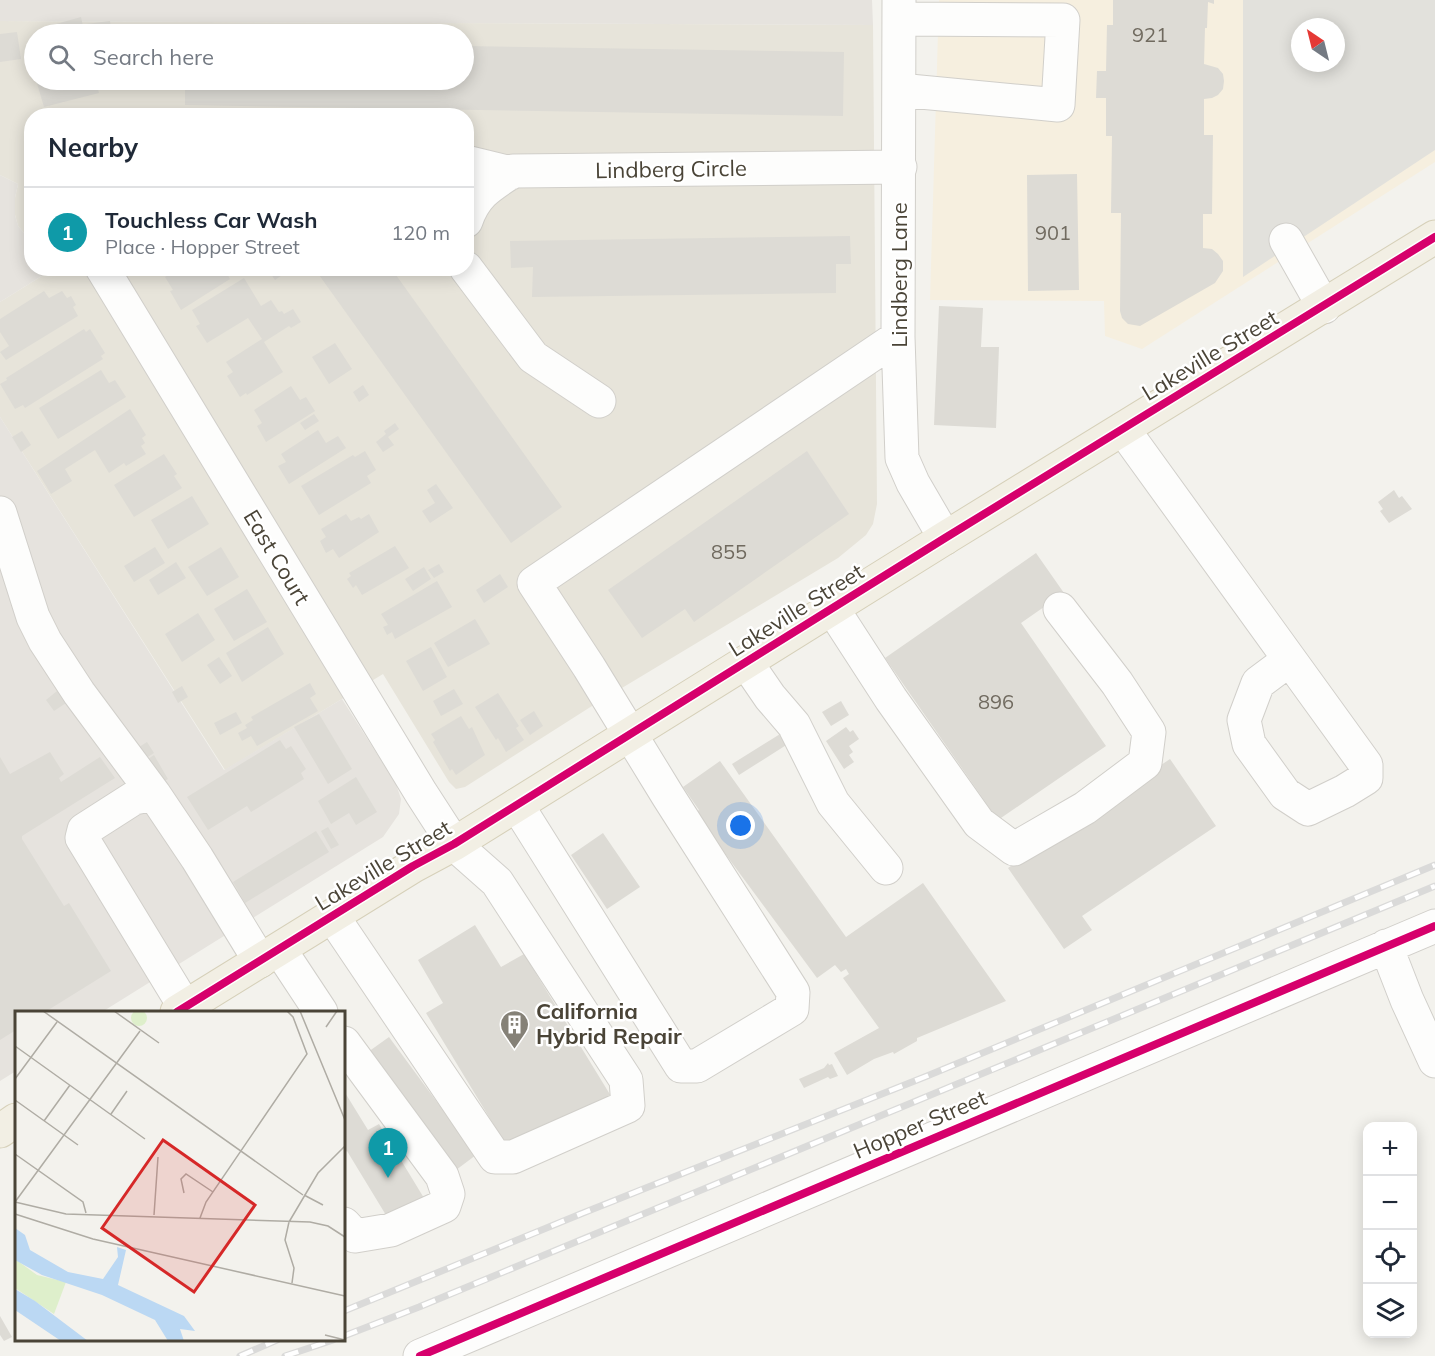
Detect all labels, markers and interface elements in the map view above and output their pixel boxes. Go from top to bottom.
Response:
north arrow [1291,18,1345,72]
house number: 921 [1132,22,1168,47]
search box [24,24,474,90]
icon: search [45,41,78,74]
text: Search here [93,43,214,71]
text: Nearby [48,131,138,164]
street label: Lindberg Circle [595,154,747,184]
street label: Lindberg Lane [885,202,913,348]
text: Touchless Car Wash [105,206,318,234]
text: 1 [62,220,74,245]
text: 120 m [391,220,450,245]
house number: 901 [1035,220,1071,245]
text: Place · Hopper Street [105,234,300,259]
street label: Lakeville Street [1137,303,1283,407]
street label: East Court [238,504,316,610]
house number: 855 [711,539,747,564]
street label: Lakeville Street [723,557,869,663]
house number: 896 [978,689,1014,714]
your location [726,811,755,840]
street label: Lakeville Street [310,813,456,917]
place label: California Hybrid Repair [536,997,682,1050]
building icon: California Hybrid Repair [499,1008,531,1050]
inset map [15,1011,345,1341]
street label: Hopper Street [849,1083,991,1165]
map controls [1363,1122,1417,1338]
button: + [1363,1122,1417,1176]
pin: 1 [368,1128,408,1178]
button: − [1363,1176,1417,1230]
button: locate [1363,1230,1417,1284]
button: layers [1363,1284,1417,1338]

